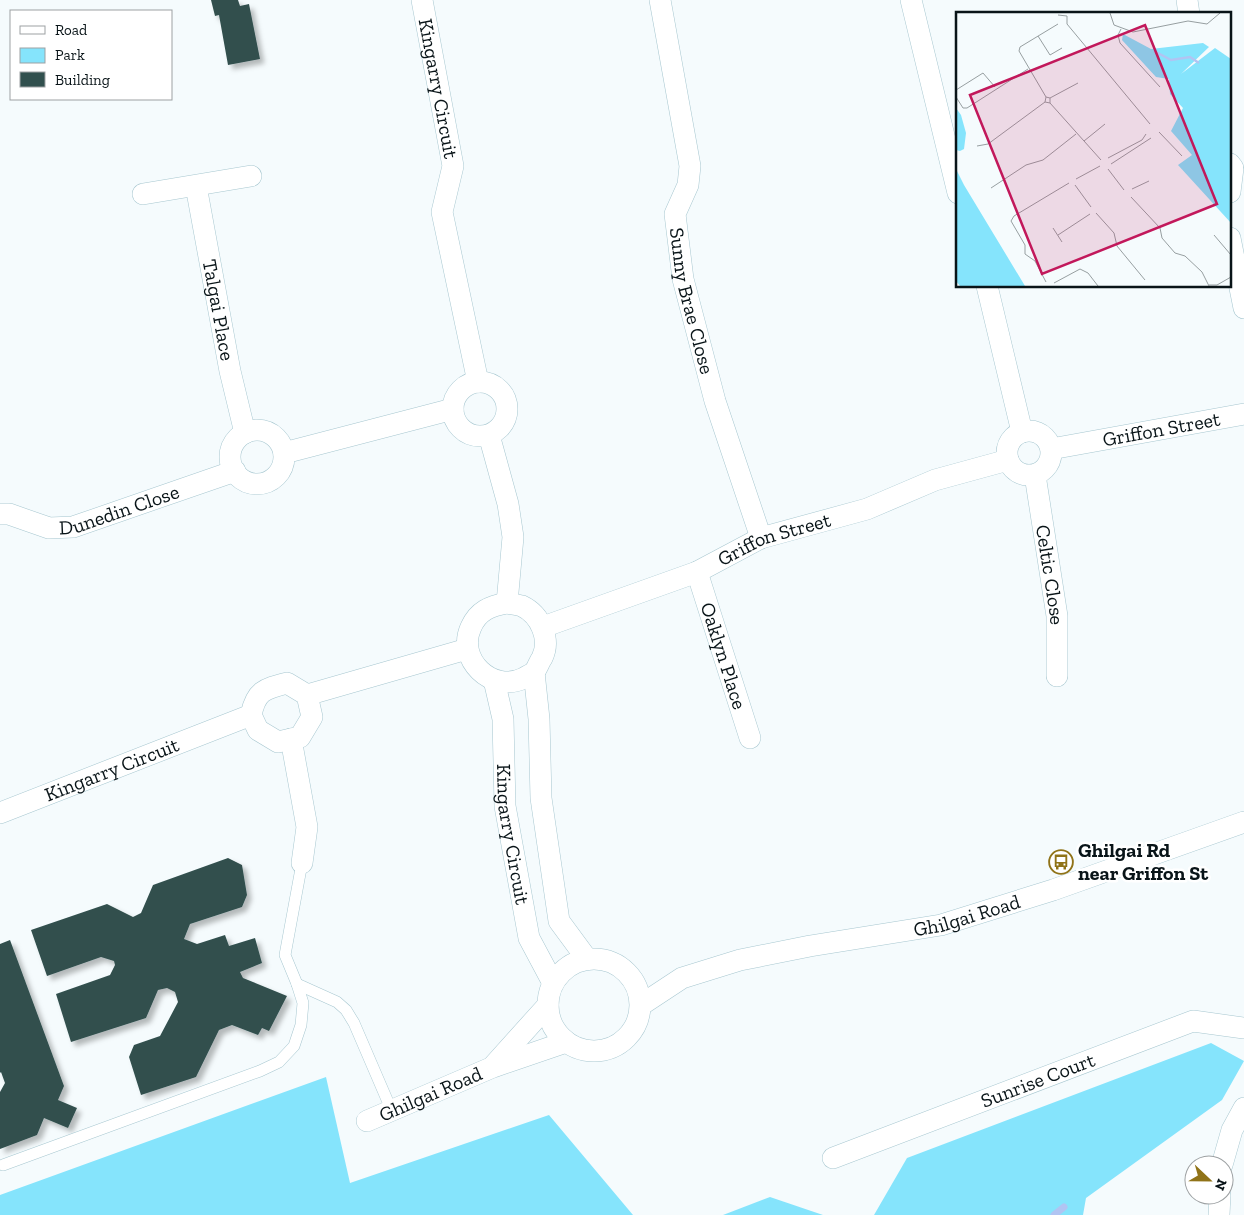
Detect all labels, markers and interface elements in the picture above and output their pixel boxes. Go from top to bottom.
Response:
legend [10,10,172,100]
inset map [956,12,1232,288]
street label: Kingarry Circuit [414,16,463,161]
text: Road [55,21,88,39]
text: Park [55,46,85,64]
text: Building [55,71,110,89]
street label: Sunny Brae Close [665,226,719,377]
street label: Talgai Place [198,257,240,363]
street label: Griffon Street [1101,406,1222,451]
street label: Dunedin Close [58,479,182,540]
street label: Griffon Street [713,507,834,571]
street label: Celtic Close [1031,523,1069,625]
street label: Oaklyn Place [695,599,752,712]
street label: Kingarry Circuit [41,732,183,806]
street label: Kingarry Circuit [492,764,535,907]
place label: Ghilgai Rd near Griffon St [1078,838,1209,885]
bus stop icon: Ghilgai Rd near Griffon St [1048,849,1074,875]
street label: Ghilgai Road [912,889,1023,941]
street label: Sunrise Court [977,1047,1099,1113]
street label: Ghilgai Road [375,1061,486,1126]
north arrow [1184,1155,1234,1205]
text: N [1211,1177,1230,1193]

